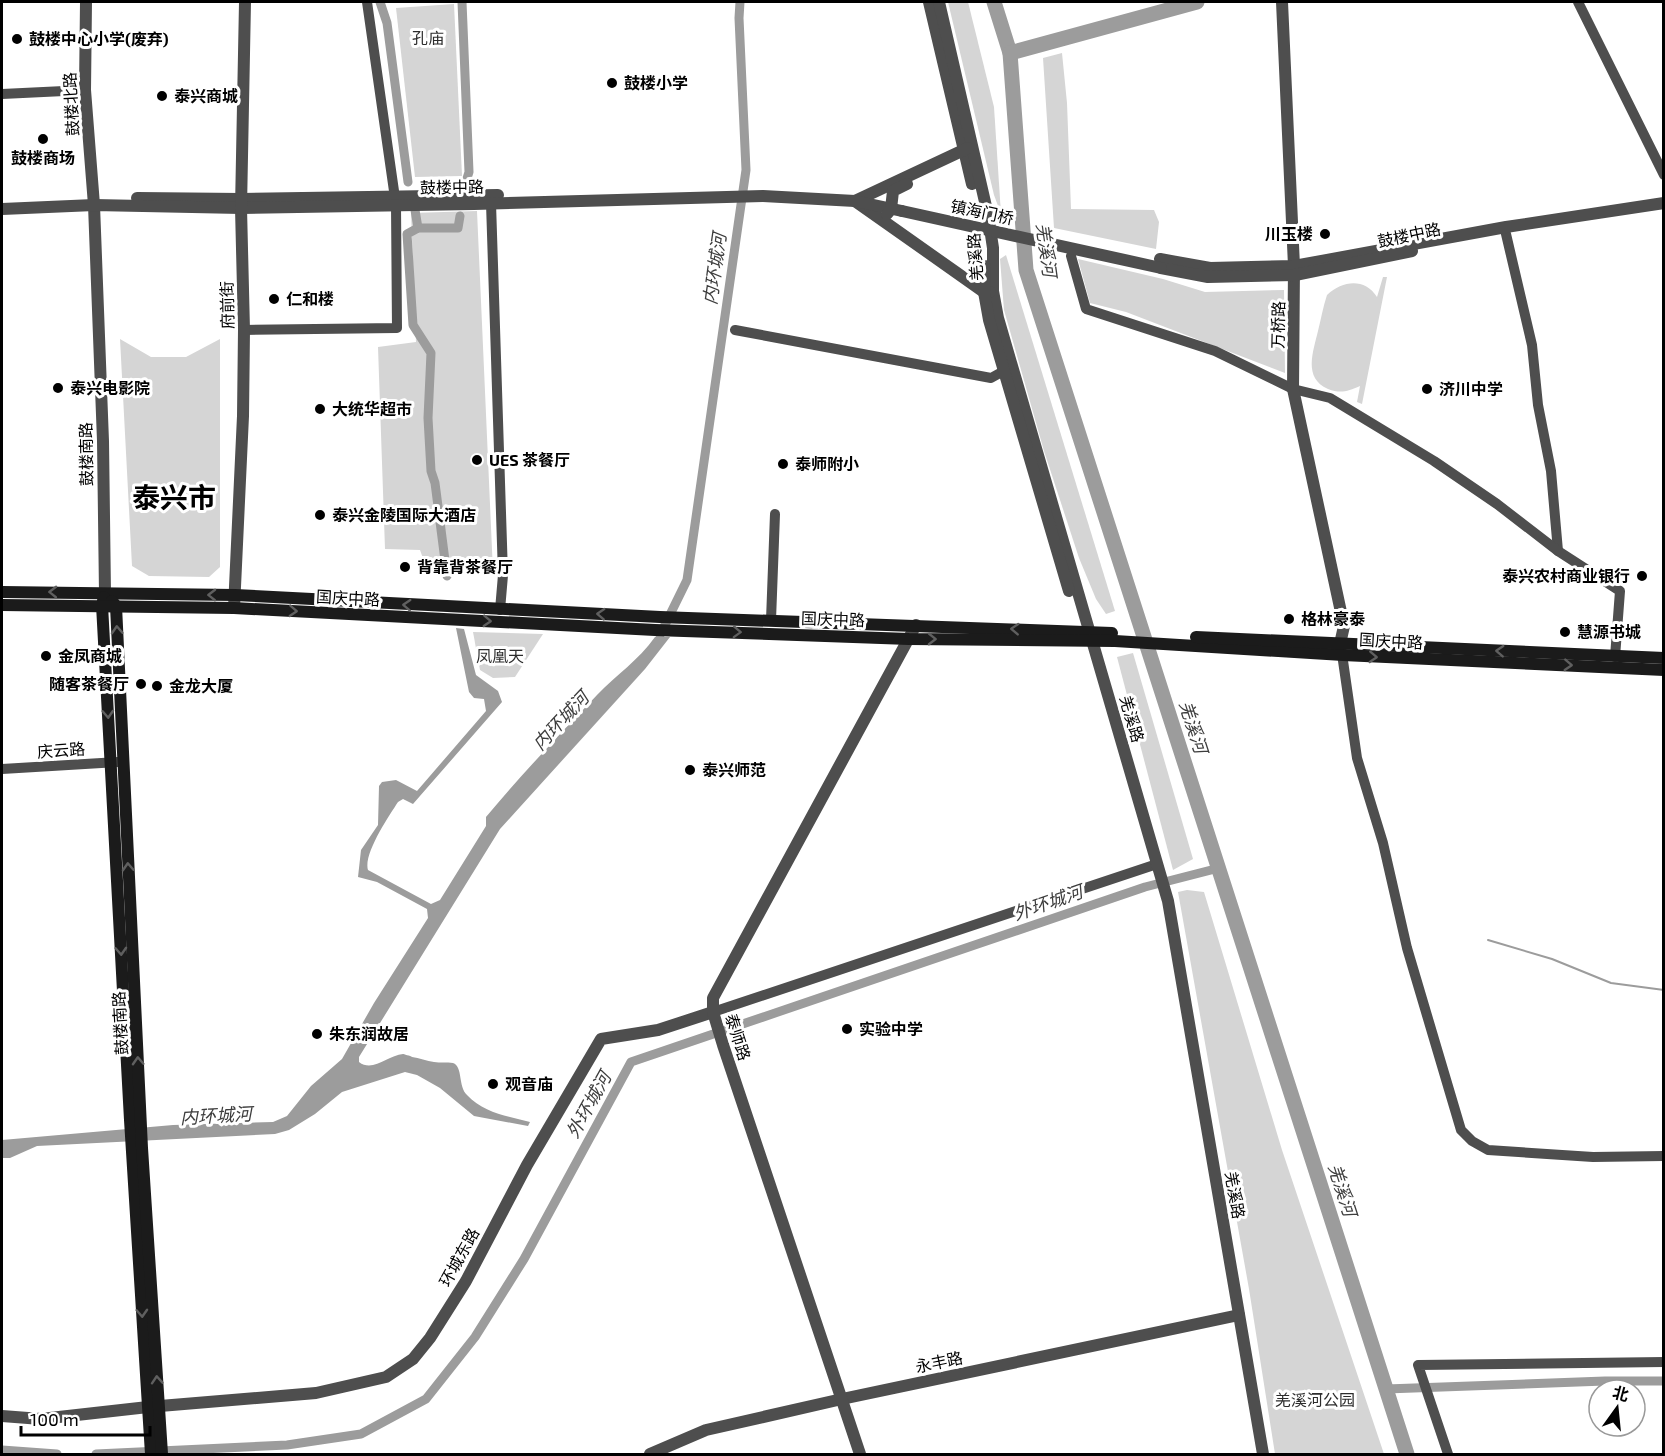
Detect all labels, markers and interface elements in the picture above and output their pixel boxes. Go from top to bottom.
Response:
park label: 孔庙 [412,28,444,47]
place label: 鼓楼中心小学(废弃) [29,29,169,48]
marker: 鼓楼中心小学(废弃) [10,32,24,46]
street label: 鼓楼北路 [59,72,82,136]
place label: 鼓楼小学 [624,73,688,92]
marker: 鼓楼小学 [605,76,619,90]
place label: 泰兴商城 [174,86,238,105]
marker: 泰兴商城 [155,89,169,103]
marker: 鼓楼商场 [36,132,50,146]
place label: 鼓楼商场 [11,148,75,167]
street label: 鼓楼中路 [420,176,484,197]
street label: 镇海门桥 [949,196,1015,227]
street label: 鼓楼中路 [1376,219,1442,250]
water label: 羌溪河 [1032,222,1062,281]
place label: 川玉楼 [1265,224,1313,243]
marker: 川玉楼 [1318,227,1332,241]
water label: 内环城河 [698,229,730,306]
street label: 羌溪路 [963,232,986,282]
street label: 府前街 [217,281,236,329]
place label: 仁和楼 [286,289,334,308]
marker: 仁和楼 [267,292,281,306]
street label: 万桥路 [1268,301,1287,349]
place label: 泰兴电影院 [70,378,150,397]
place label: 济川中学 [1439,379,1503,398]
marker: 泰兴电影院 [51,381,65,395]
marker: 济川中学 [1420,382,1434,396]
place label: 大统华超市 [332,399,412,418]
marker: 大统华超市 [313,402,327,416]
street label: 鼓楼南路 [75,422,96,486]
place label: UES 茶餐厅 [489,450,570,469]
marker: UES 茶餐厅 [470,453,484,467]
place label: 泰师附小 [795,454,859,473]
marker: 泰师附小 [776,457,790,471]
district label: 泰兴市 [132,480,216,514]
place label: 泰兴金陵国际大酒店 [332,505,476,524]
marker: 泰兴金陵国际大酒店 [313,508,327,522]
place label: 背靠背茶餐厅 [417,557,513,576]
marker: 背靠背茶餐厅 [398,560,412,574]
place label: 泰兴农村商业银行 [1502,566,1630,585]
marker: 泰兴农村商业银行 [1635,569,1649,583]
one-way arrow [49,586,58,599]
street label: 国庆中路 [316,586,380,609]
one-way arrow [207,589,216,601]
one-way arrow [402,598,411,611]
one-way arrow [288,605,297,618]
one-way arrow [597,608,606,621]
street label: 国庆中路 [801,608,865,629]
place label: 格林豪泰 [1301,609,1365,628]
marker: 格林豪泰 [1282,612,1296,626]
one-way arrow [483,615,492,628]
one-way arrow [1010,622,1019,635]
place label: 慧源书城 [1577,622,1641,641]
one-way arrow [111,625,124,634]
marker: 慧源书城 [1558,625,1572,639]
one-way arrow [732,626,741,639]
street label: 国庆中路 [1359,629,1423,652]
one-way arrow [927,633,936,645]
one-way arrow [1496,645,1505,658]
place label: 金凤商城 [58,646,122,665]
park label: 凤凰天 [476,646,524,665]
marker: 金凤商城 [39,649,53,663]
one-way arrow [1368,650,1377,663]
one-way arrow [1563,659,1572,672]
place label: 随客茶餐厅 [49,674,129,693]
place label: 金龙大厦 [169,676,233,695]
marker: 随客茶餐厅 [134,677,148,691]
marker: 金龙大厦 [150,679,164,693]
water label: 内环城河 [528,684,595,754]
street label: 羌溪路 [1117,693,1148,745]
water label: 羌溪河 [1175,698,1214,759]
one-way arrow [101,710,114,719]
street label: 庆云路 [36,738,86,761]
place label: 泰兴师范 [702,760,766,779]
marker: 泰兴师范 [683,763,697,777]
one-way arrow [122,862,135,871]
water label: 外环城河 [1010,879,1088,924]
one-way arrow [114,947,127,956]
street label: 鼓楼南路 [108,991,131,1055]
street label: 泰师路 [722,1011,755,1063]
place label: 实验中学 [859,1019,923,1038]
marker: 实验中学 [840,1022,854,1036]
place label: 朱东润故居 [329,1024,409,1043]
marker: 朱东润故居 [310,1027,324,1041]
one-way arrow [131,1057,144,1066]
water label: 外环城河 [561,1065,617,1141]
place label: 观音庙 [505,1074,553,1093]
marker: 观音庙 [486,1077,500,1091]
water label: 内环城河 [179,1102,255,1128]
water label: 羌溪河 [1324,1161,1363,1222]
street label: 羌溪路 [1222,1170,1249,1220]
street label: 环城东路 [435,1224,482,1289]
one-way arrow [135,1308,148,1317]
street label: 永丰路 [913,1347,964,1376]
one-way arrow [151,1376,164,1385]
north arrow [1587,1378,1647,1438]
text: 北 [1611,1382,1631,1404]
park label: 羌溪河公园 [1275,1390,1355,1409]
scale bar [21,1399,150,1437]
text: 100 m [30,1408,79,1430]

